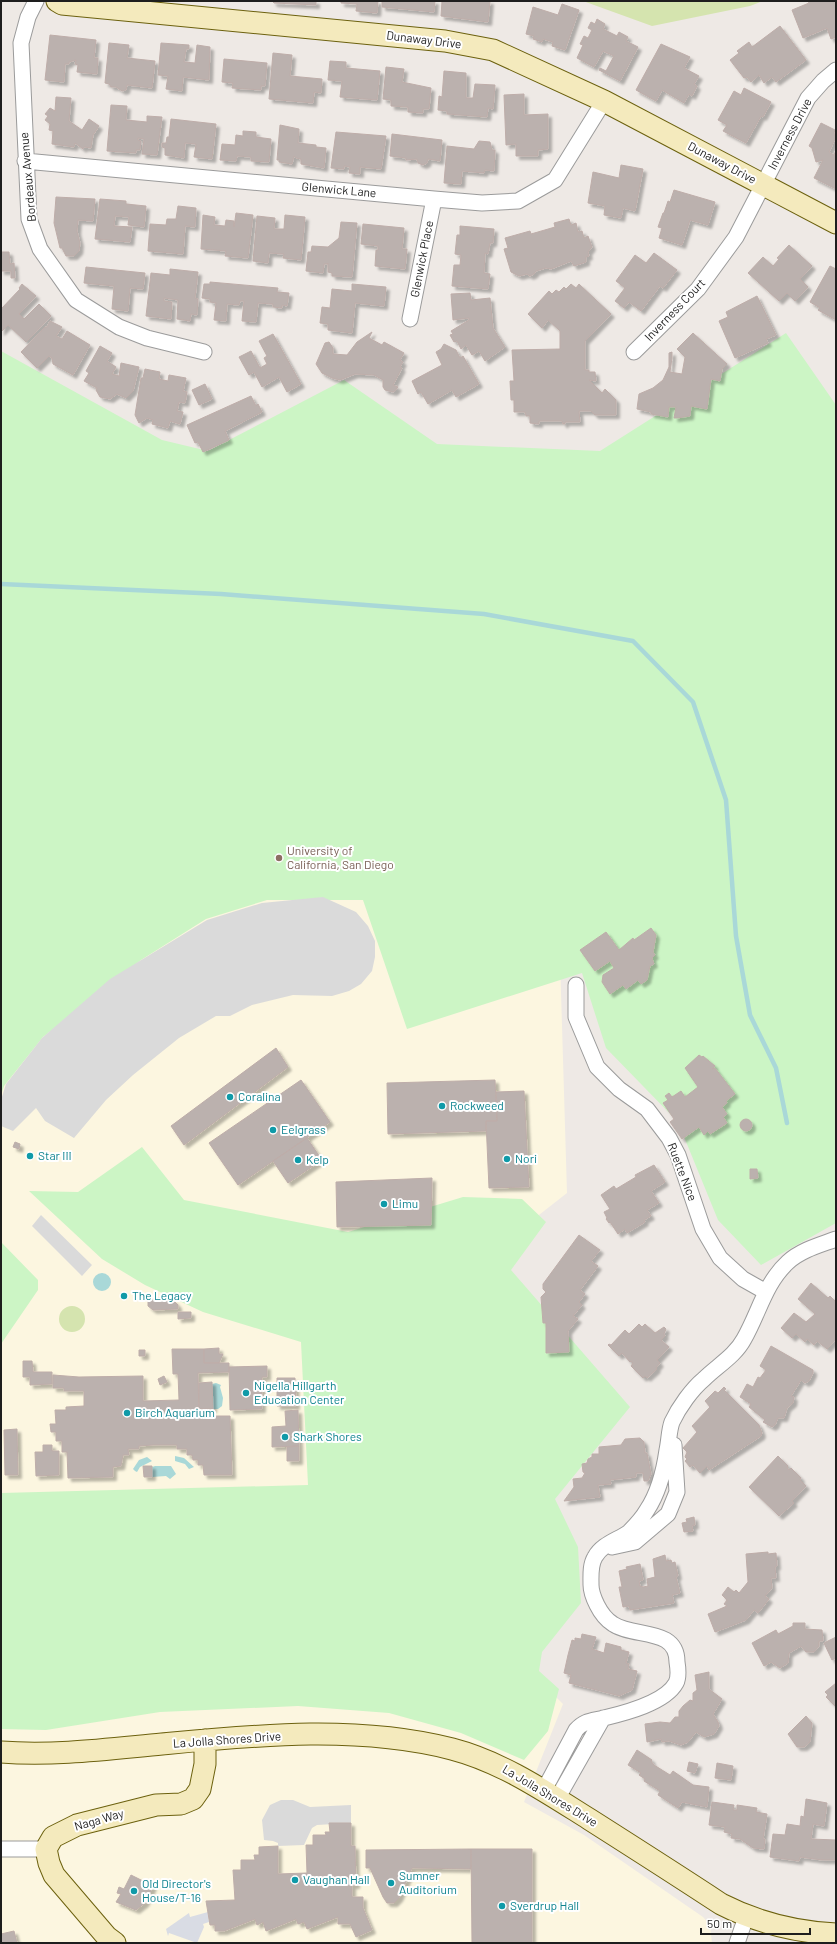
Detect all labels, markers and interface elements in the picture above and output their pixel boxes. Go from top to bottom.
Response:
street label: Dunaway Drive [386,27,462,51]
street label: Inverness Drive [764,95,814,172]
street label: Bordeaux Avenue [16,132,38,223]
street label: Dunaway Drive [686,138,759,186]
street label: Glenwick Lane [301,179,377,199]
street label: Glenwick Place [407,219,435,298]
street label: Inverness Court [641,275,708,343]
place label: University of California, San Diego [287,843,394,871]
marker: University of California, San Diego [274,853,284,863]
place label: Coralina [238,1089,281,1103]
marker: Coralina [225,1092,235,1102]
place label: Rockweed [450,1098,504,1112]
marker: Rockweed [437,1101,447,1111]
place label: Eelgrass [281,1122,326,1136]
marker: Eelgrass [268,1125,278,1135]
street label: Ruette Nice [665,1141,700,1203]
place label: Star III [38,1148,72,1162]
marker: Star III [25,1151,35,1161]
place label: Nori [515,1151,537,1165]
place label: Kelp [306,1152,329,1166]
marker: Nori [502,1154,512,1164]
marker: Kelp [293,1155,303,1165]
place label: Limu [392,1196,418,1210]
marker: Limu [379,1199,389,1209]
place label: The Legacy [132,1288,192,1302]
marker: The Legacy [119,1291,129,1301]
place label: Nigella Hillgarth Education Center [254,1378,345,1406]
marker: Nigella Hillgarth Education Center [241,1388,251,1398]
place label: Birch Aquarium [135,1405,215,1419]
marker: Birch Aquarium [122,1408,132,1418]
place label: Shark Shores [293,1429,362,1443]
marker: Shark Shores [280,1432,290,1442]
street label: La Jolla Shores Drive [172,1728,281,1750]
street label: La Jolla Shores Drive [500,1761,601,1829]
street label: Naga Way [72,1805,125,1833]
place label: Sumner Auditorium [399,1868,457,1896]
place label: Vaughan Hall [303,1872,369,1886]
marker: Vaughan Hall [290,1875,300,1885]
place label: Old Director's House/T-16 [142,1876,211,1904]
marker: Sumner Auditorium [386,1878,396,1888]
marker: Old Director's House/T-16 [129,1886,139,1896]
place label: Sverdrup Hall [510,1898,579,1912]
marker: Sverdrup Hall [497,1901,507,1911]
scale bar [701,1910,810,1936]
text: 50 m [707,1916,732,1930]

